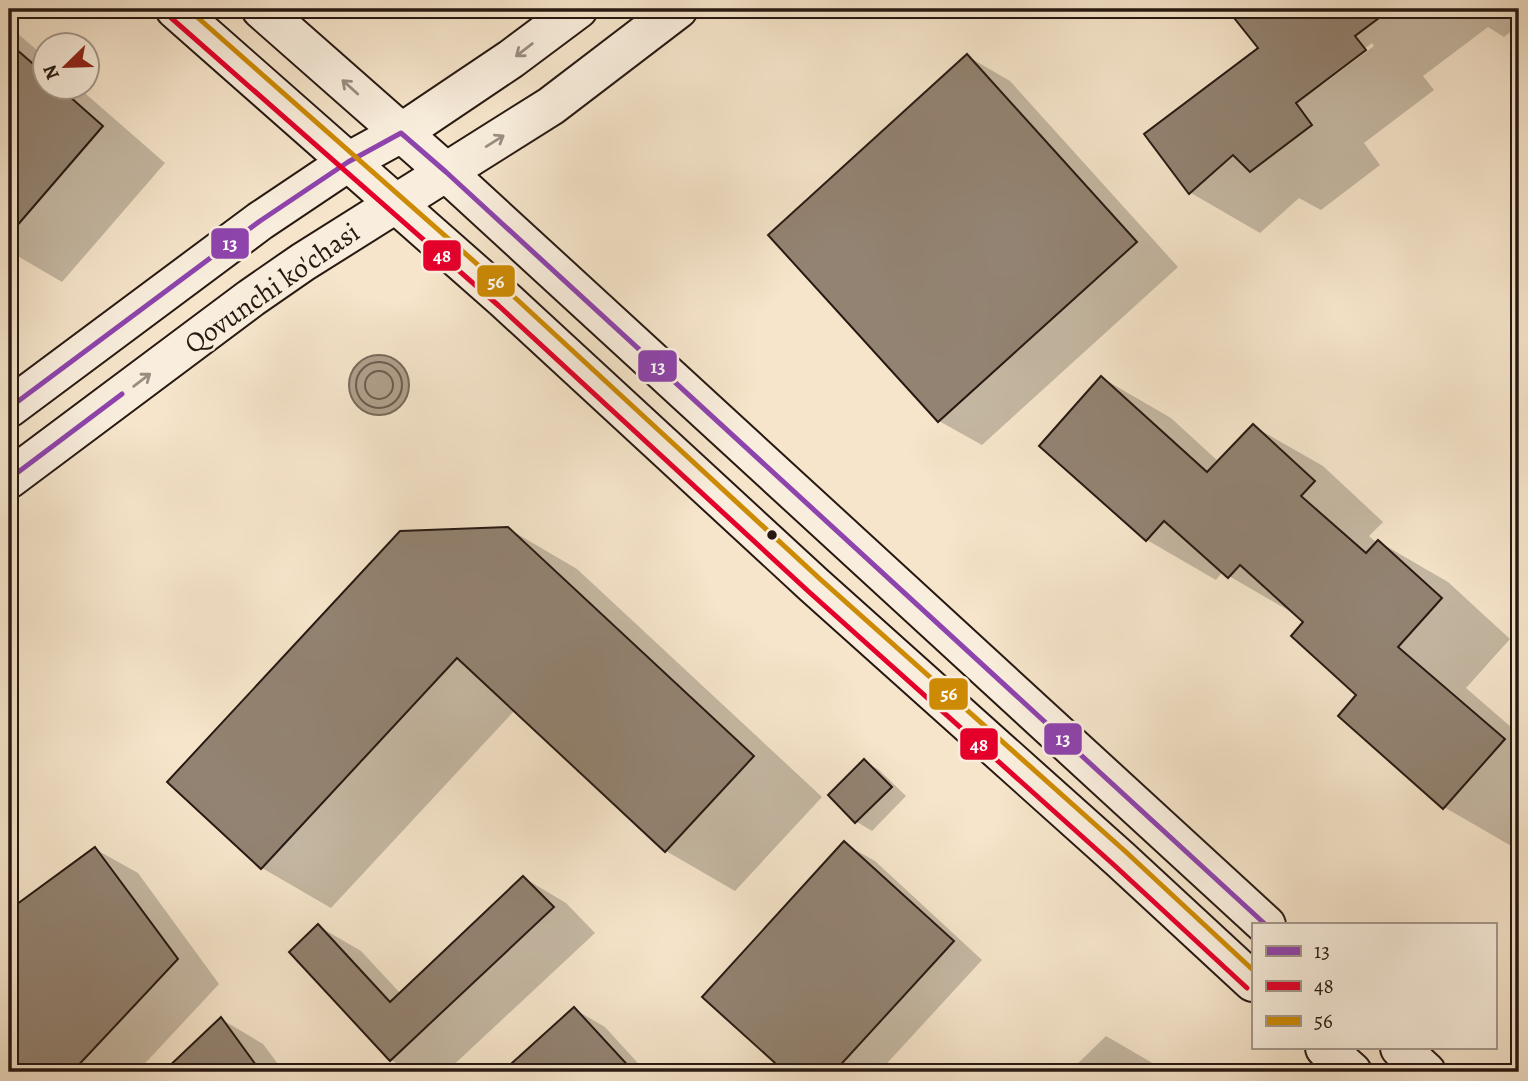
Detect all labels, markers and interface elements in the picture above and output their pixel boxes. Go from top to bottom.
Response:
north arrow [32,32,102,102]
one-way arrow [515,42,533,58]
text: N [37,61,66,84]
one-way arrow [341,79,359,95]
one-way arrow [485,134,504,149]
street label: Qovunchi ko'chasi [177,213,367,363]
line badge: 13 [210,227,250,260]
text: 13 [223,231,237,257]
line badge: 48 [422,239,462,272]
text: 48 [433,243,451,269]
line badge: 56 [476,264,516,298]
text: 56 [488,269,505,295]
line badge: 13 [637,349,678,383]
text: 13 [651,354,665,380]
one-way arrow [132,372,151,387]
unlabelled marker [765,528,779,542]
line badge: 56 [928,677,969,711]
text: 56 [941,681,958,707]
line badge: 13 [1043,722,1083,756]
text: 13 [1056,726,1070,752]
line badge: 48 [959,727,999,761]
text: 48 [970,732,988,758]
legend [1252,923,1496,1050]
text: 13 [1314,937,1330,965]
text: 48 [1314,972,1334,1000]
text: 56 [1314,1007,1333,1035]

